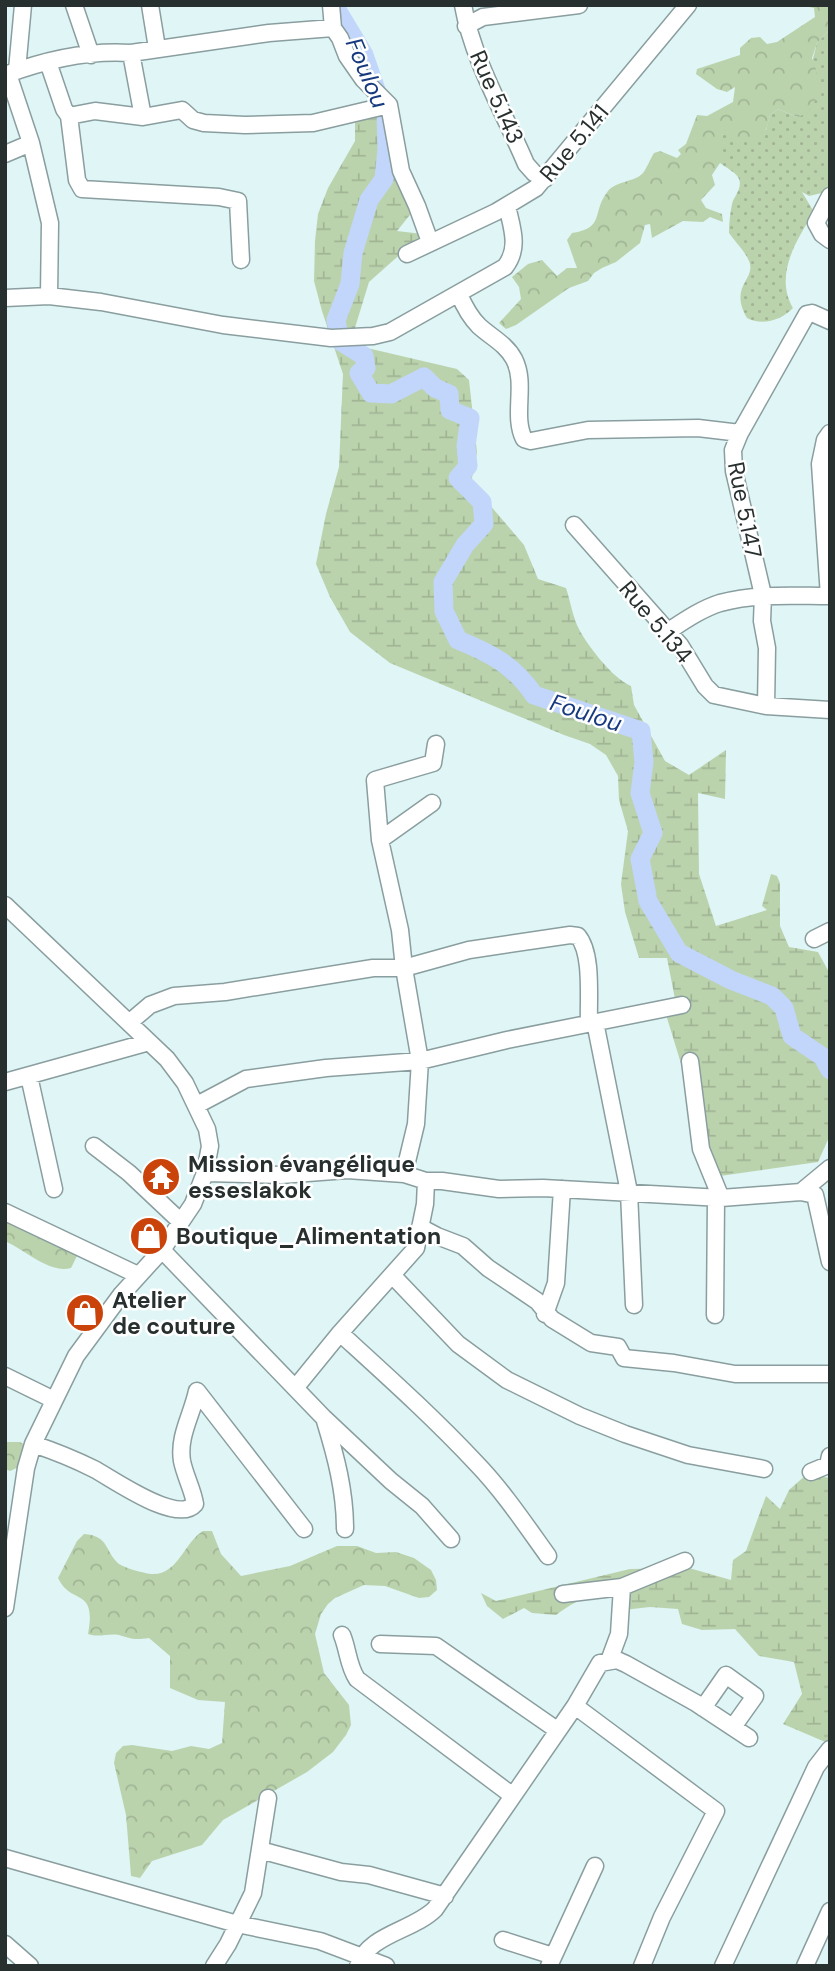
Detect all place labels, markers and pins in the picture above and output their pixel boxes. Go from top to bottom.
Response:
place label: Mission évangélique esseslakok [188,1149,415,1205]
temple icon: Mission évangélique esseslakok [140,1156,182,1198]
shop icon: Boutique_Alimentation [128,1215,170,1257]
place label: Boutique_Alimentation [176,1221,441,1251]
place label: Atelier de couture [112,1285,236,1341]
shop icon: Atelier de couture [64,1292,106,1334]

